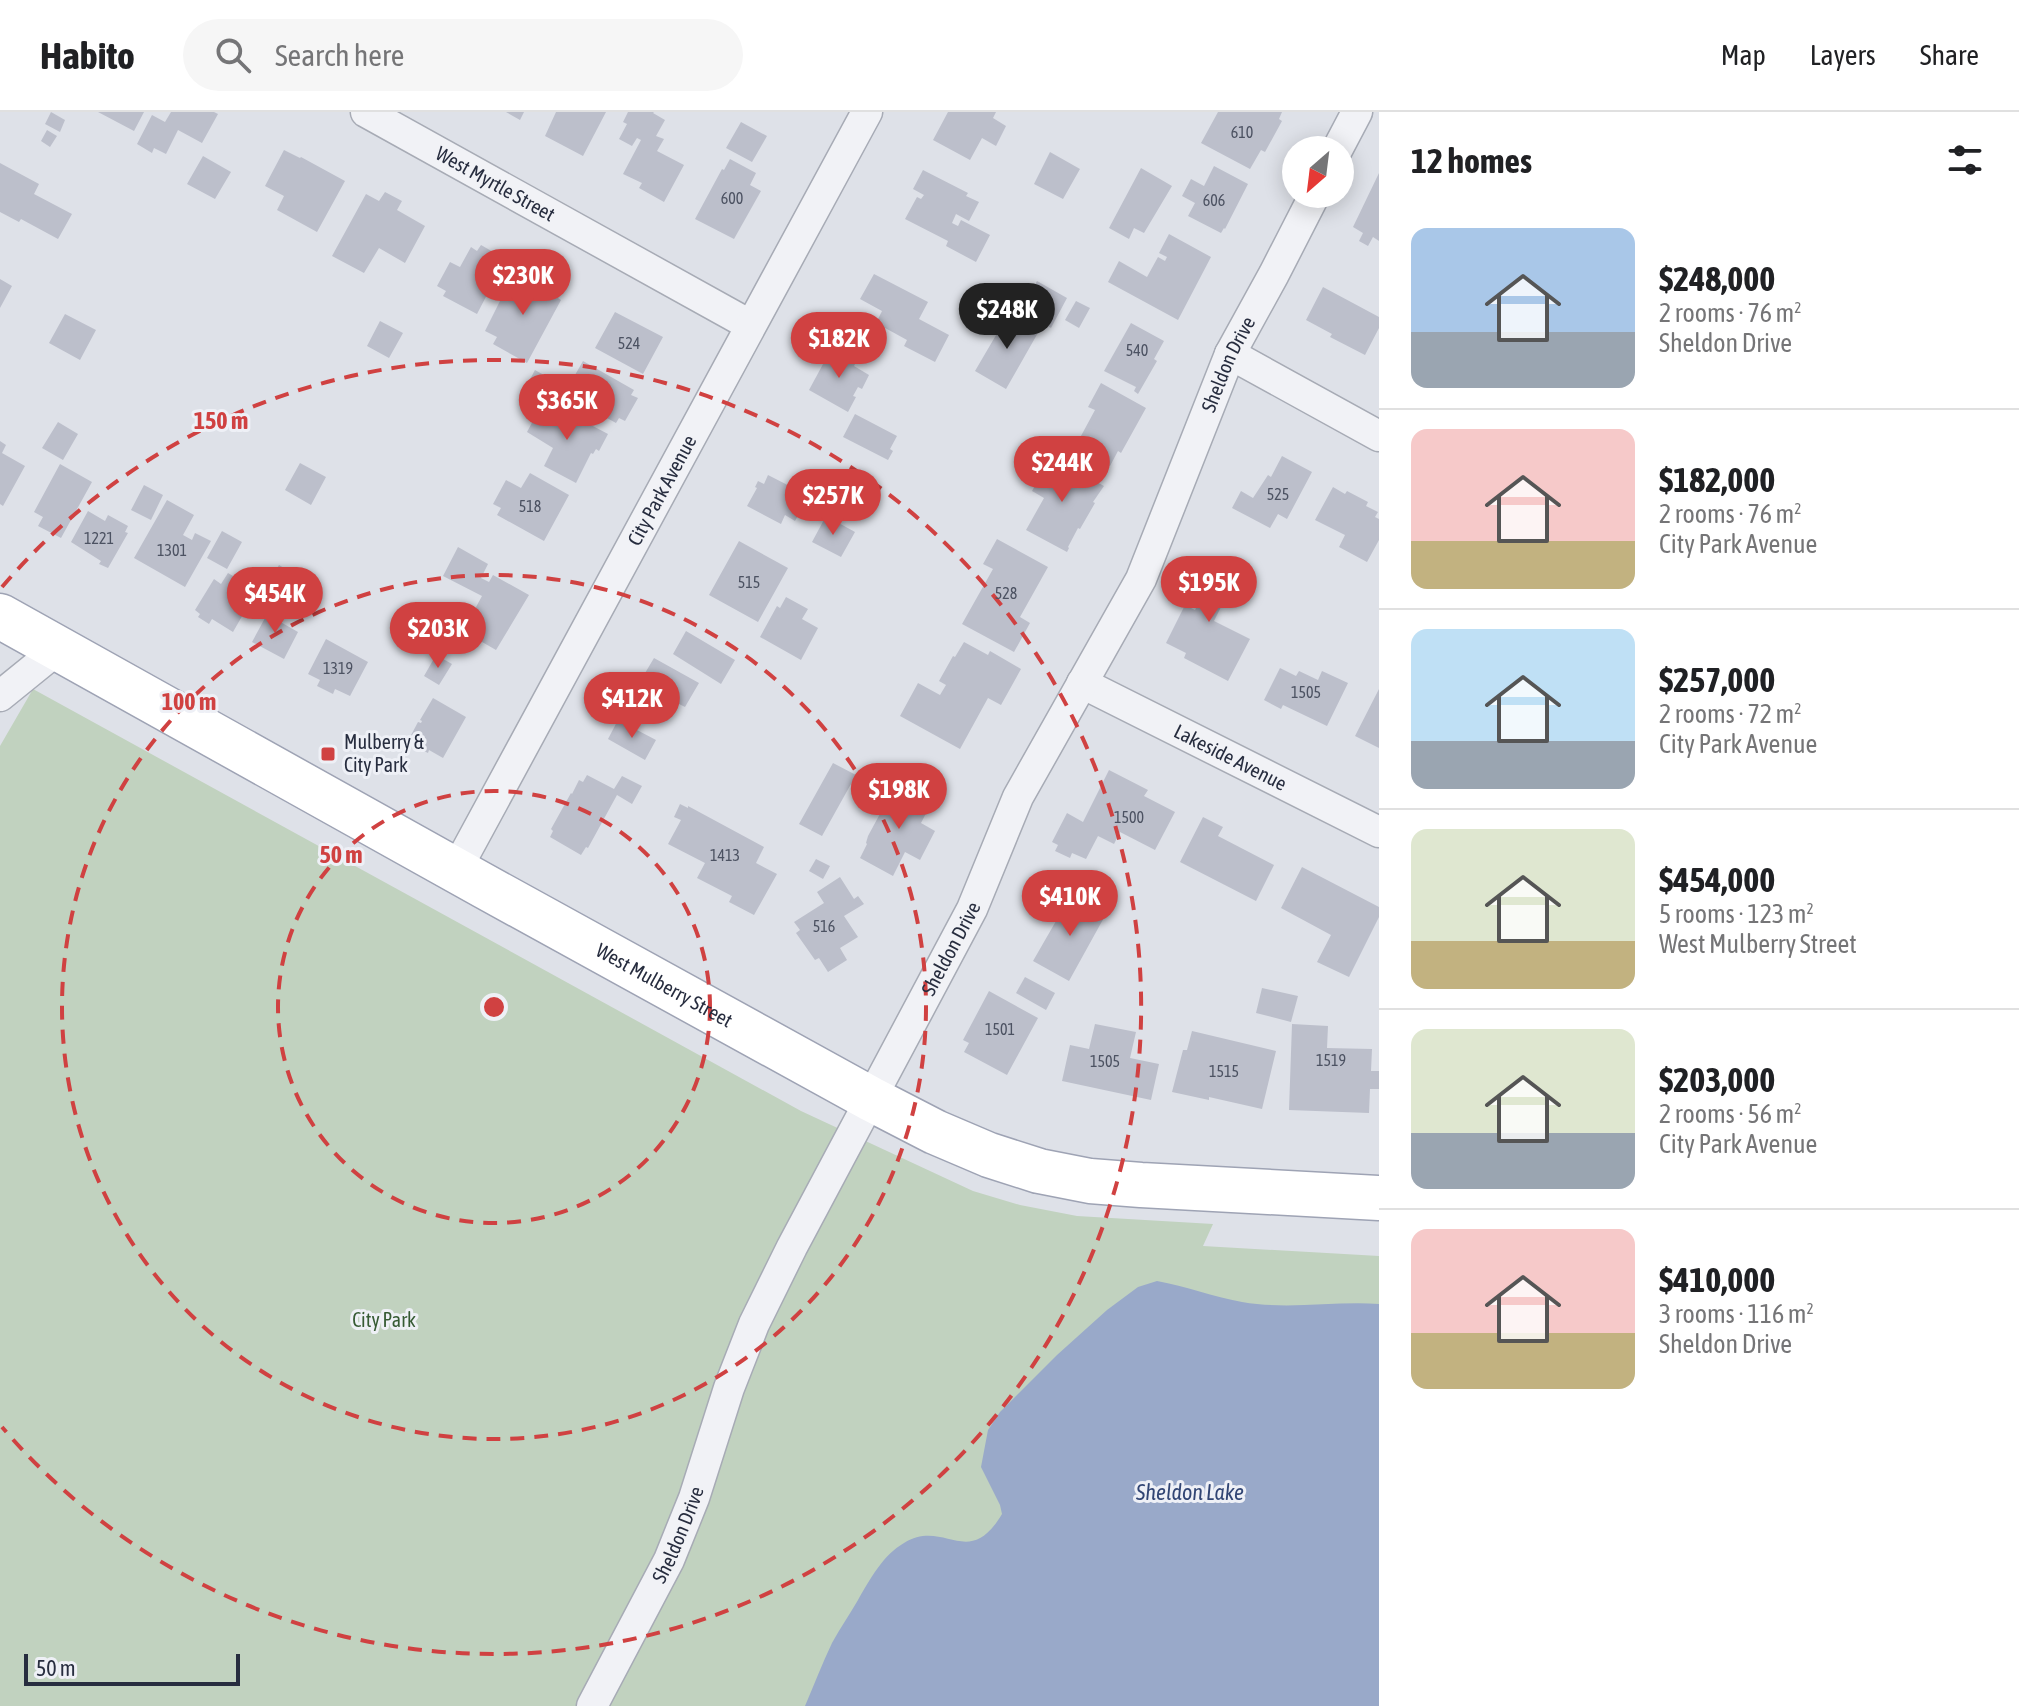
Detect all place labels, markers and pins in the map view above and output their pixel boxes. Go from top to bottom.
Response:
pin: $230K [467,249,579,317]
pin: $248K [951,283,1063,351]
pin: $182K [783,312,895,380]
pin: $365K [511,374,623,442]
pin: $244K [1006,436,1118,504]
pin: $257K [777,469,889,537]
pin: $195K [1153,556,1265,624]
pin: $454K [219,567,331,635]
pin: $203K [382,602,494,670]
pin: $412K [576,672,688,740]
place label: Mulberry & City Park [344,730,425,776]
marker: Mulberry & City Park [319,745,337,763]
pin: $198K [843,763,955,831]
pin: $410K [1014,870,1126,938]
centre of rings [480,993,508,1021]

